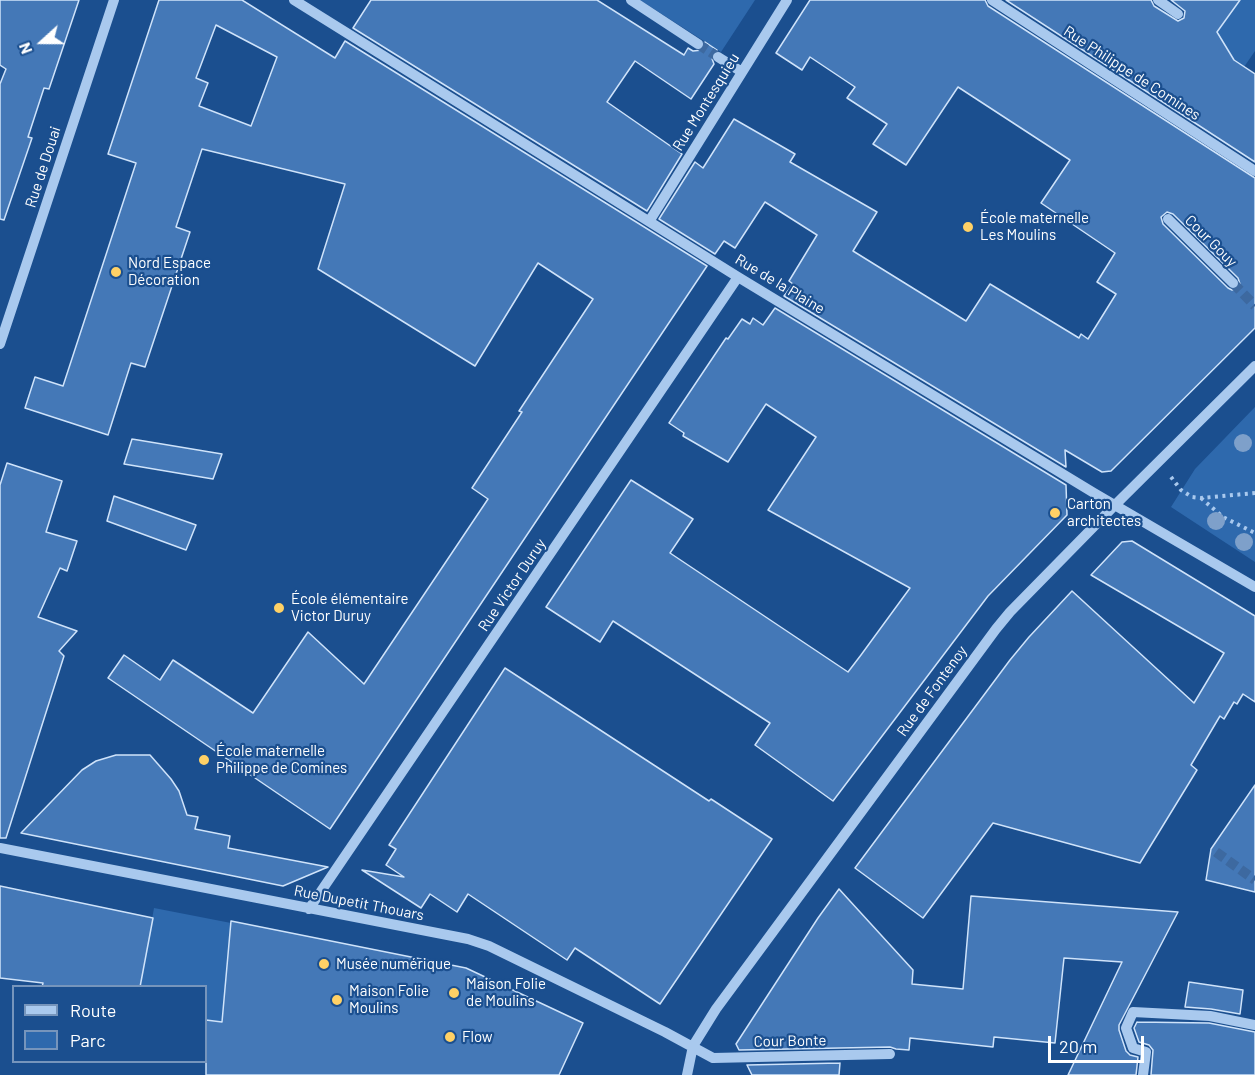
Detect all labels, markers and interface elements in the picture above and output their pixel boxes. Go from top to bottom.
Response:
north arrow [12,12,72,72]
street label: Rue Philippe de Comines [1060,22,1204,124]
text: N [14,40,36,57]
street label: Rue Montesquieu [669,50,743,154]
street label: Rue de Douai [21,124,65,210]
place label: École maternelle Les Moulins [980,209,1089,244]
street label: Cour Gouy [1181,211,1241,271]
marker: École maternelle Les Moulins [961,220,975,234]
street label: Rue de la Plaine [732,250,828,318]
place label: Nord Espace Décoration [128,254,211,289]
marker: Nord Espace Décoration [109,265,123,279]
place label: Carton architectes [1067,495,1141,530]
marker: Carton architectes [1048,506,1062,520]
street label: Rue Victor Duruy [474,535,550,635]
place label: École élémentaire Victor Duruy [291,590,409,625]
marker: École élémentaire Victor Duruy [272,601,286,615]
street label: Rue de Fontenoy [893,642,971,740]
place label: École maternelle Philippe de Comines [216,742,347,777]
marker: École maternelle Philippe de Comines [197,753,211,767]
street label: Rue Dupetit Thouars [292,882,426,924]
place label: Musée numérique [336,955,451,973]
marker: Musée numérique [317,957,331,971]
place label: Maison Folie de Moulins [466,975,546,1010]
place label: Maison Folie Moulins [349,982,429,1017]
legend [12,985,207,1063]
marker: Maison Folie de Moulins [447,986,461,1000]
marker: Maison Folie Moulins [330,993,344,1007]
text: Route [70,999,116,1021]
scale bar [1051,1024,1147,1062]
place label: Flow [462,1028,493,1046]
text: Parc [70,1029,106,1051]
marker: Flow [443,1030,457,1044]
street label: Cour Bonte [754,1031,826,1051]
text: 20 m [1059,1035,1097,1057]

